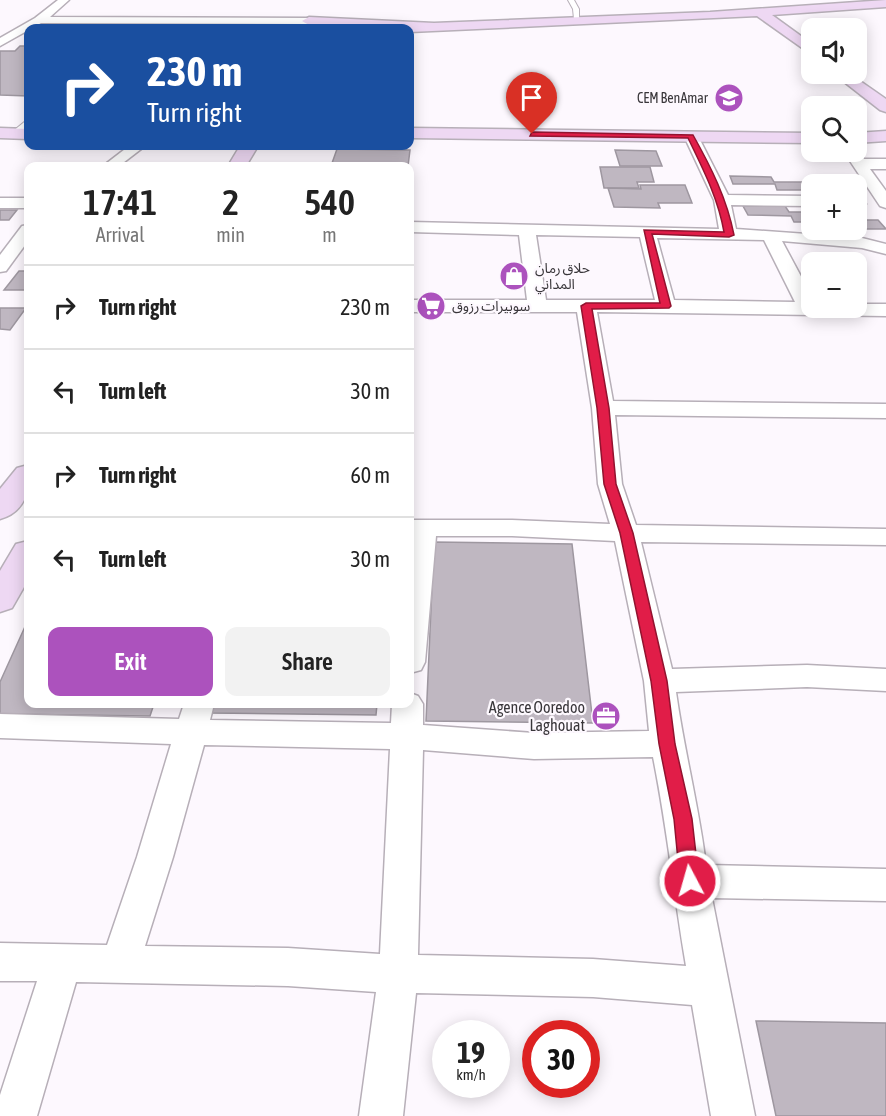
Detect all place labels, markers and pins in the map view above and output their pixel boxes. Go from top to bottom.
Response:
pin [506,72,557,134]
school or university icon: CEM BenAmar [713,82,745,114]
place label: CEM BenAmar [637,90,709,106]
shop icon: حلاق رمان المداني [498,260,530,292]
place label: حلاق رمان المداني [535,260,590,295]
supermarket icon: سوبيرات رزوق [415,290,447,322]
place label: سوبيرات رزوق [452,298,530,315]
place label: Agence Ooredoo Laghouat [489,698,585,735]
office icon: Agence Ooredoo Laghouat [590,700,622,732]

